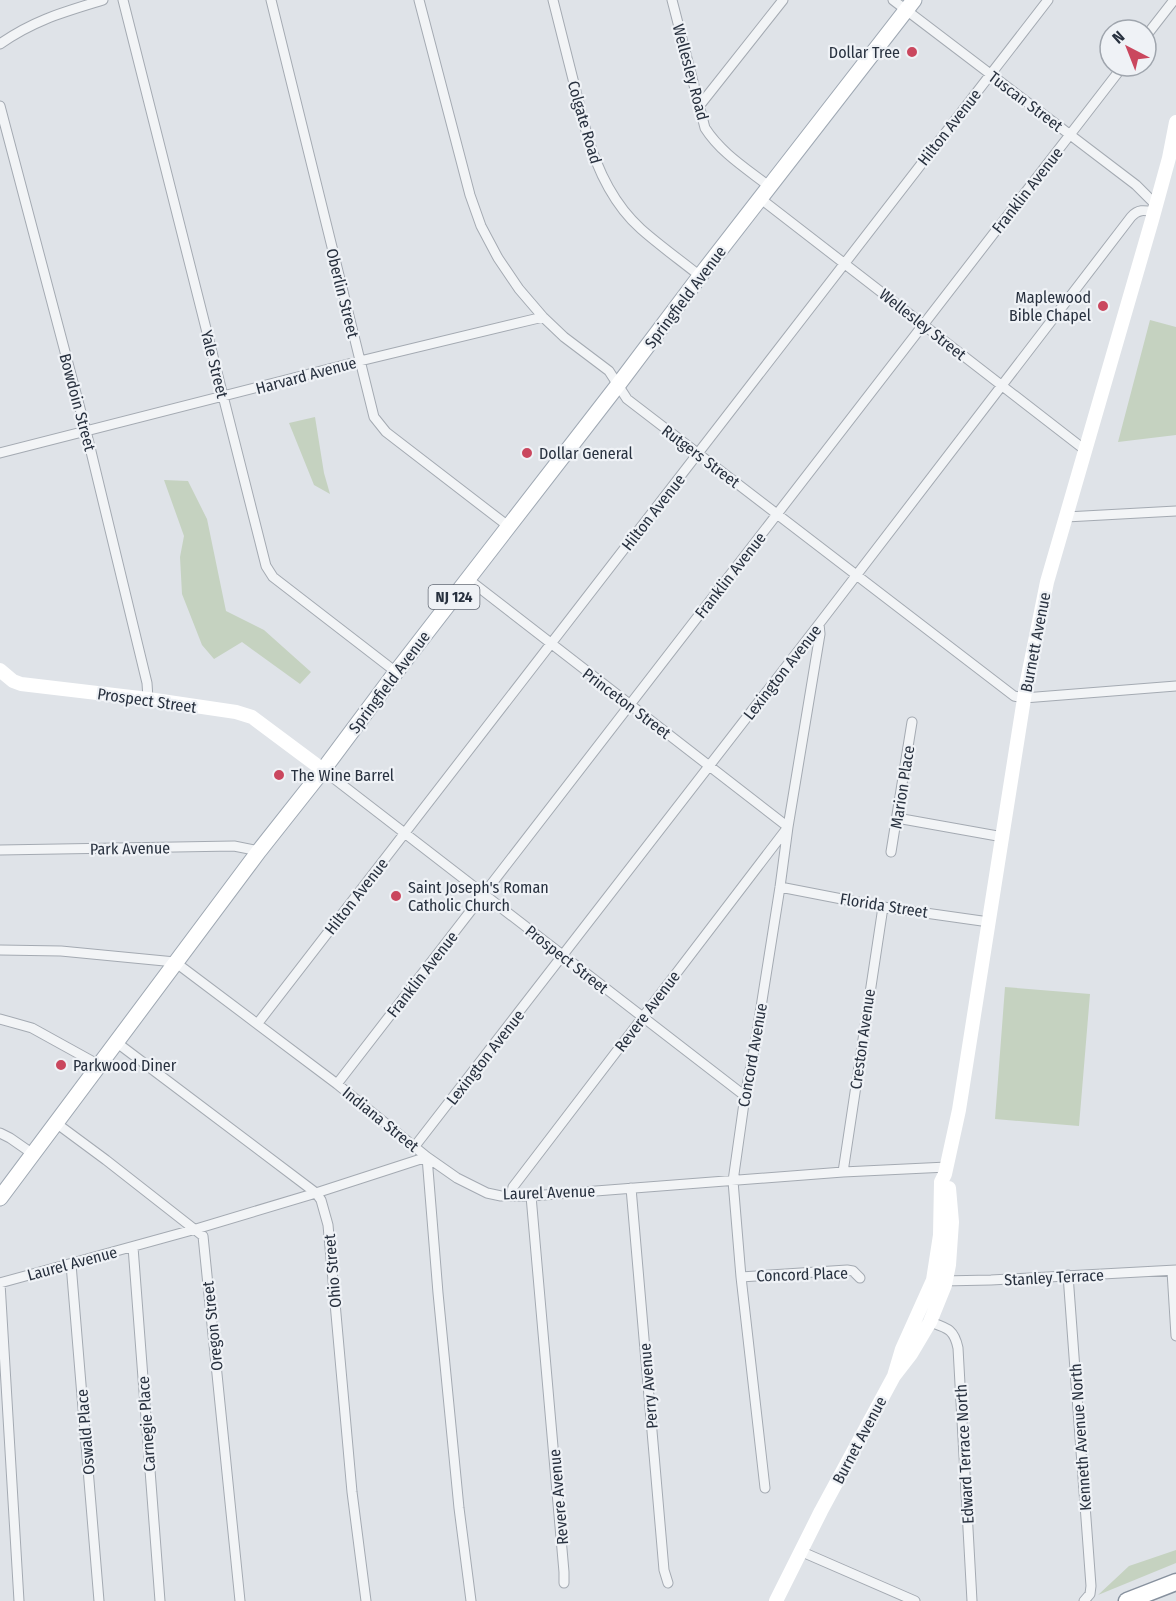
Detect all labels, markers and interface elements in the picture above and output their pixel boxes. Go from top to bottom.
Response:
north arrow [1098,18,1158,78]
street label: Wellesley Road [669,22,712,122]
text: N [1108,27,1128,47]
place label: Dollar Tree [829,43,900,62]
marker: Dollar Tree [905,45,919,59]
street label: Tuscan Street [985,67,1067,136]
street label: Colgate Road [564,79,605,166]
street label: Hilton Avenue [914,85,985,169]
street label: Franklin Avenue [988,143,1067,237]
street label: Springfield Avenue [641,242,730,352]
street label: Oberlin Street [322,246,363,341]
street label: Wellesley Street [875,285,971,365]
place label: Maplewood Bible Chapel [1009,288,1091,325]
marker: Maplewood Bible Chapel [1096,299,1110,313]
street label: Yale Street [197,328,232,401]
street label: Bowdoin Street [55,351,100,454]
street label: Harvard Avenue [254,353,359,398]
street label: Rutgers Street [658,421,744,492]
place label: Dollar General [539,444,633,463]
marker: Dollar General [520,446,534,460]
street label: Hilton Avenue [618,470,689,554]
street label: Franklin Avenue [691,528,770,622]
road number: NJ 124 [428,585,480,609]
street label: Burnett Avenue [1016,590,1055,694]
street label: Lexington Avenue [739,621,825,724]
street label: Springfield Avenue [345,627,434,737]
street label: Princeton Street [579,664,675,743]
street label: Prospect Street [96,684,199,717]
street label: Marion Place [887,744,918,830]
place label: The Wine Barrel [291,766,394,785]
marker: The Wine Barrel [272,768,286,782]
street label: Park Avenue [90,838,170,859]
street label: Hilton Avenue [321,854,392,938]
place label: Saint Joseph's Roman Catholic Church [408,878,549,915]
marker: Saint Joseph's Roman Catholic Church [389,889,403,903]
street label: Florida Street [839,889,930,922]
street label: Prospect Street [521,921,613,998]
street label: Franklin Avenue [383,927,462,1021]
street label: Revere Avenue [611,967,684,1055]
street label: Creston Avenue [846,987,879,1091]
street label: Concord Avenue [734,1002,771,1109]
street label: Lexington Avenue [442,1006,528,1109]
place label: Parkwood Diner [73,1056,177,1075]
marker: Parkwood Diner [54,1058,68,1072]
street label: Indiana Street [339,1083,423,1156]
street label: Laurel Avenue [503,1181,596,1204]
street label: Ohio Street [320,1232,345,1309]
street label: Laurel Avenue [25,1242,119,1285]
street label: Concord Place [756,1263,848,1286]
street label: Stanley Terrace [1004,1265,1104,1290]
street label: Oregon Street [198,1279,227,1372]
street label: Perry Avenue [635,1342,662,1430]
street label: Kenneth Avenue North [1066,1363,1095,1511]
street label: Carnegie Place [134,1376,159,1472]
street label: Edward Terrace North [951,1384,978,1524]
street label: Oswald Place [72,1388,99,1476]
street label: Burnet Avenue [828,1393,890,1487]
street label: Revere Avenue [545,1448,572,1546]

